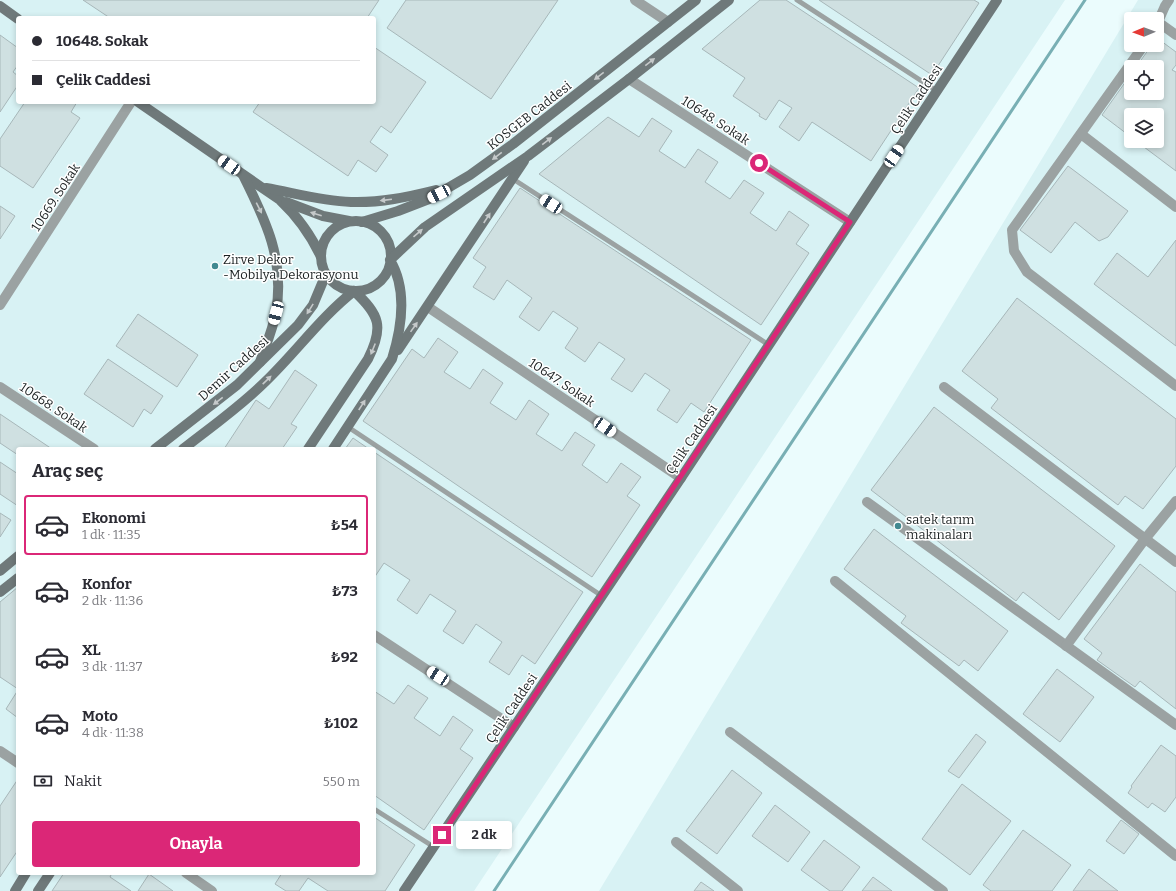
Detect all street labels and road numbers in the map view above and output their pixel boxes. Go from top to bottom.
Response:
street label: Çelik Caddesi [888,62,945,137]
street label: KOSGEB Caddesi [484,78,574,153]
street label: 10648. Sokak [679,93,753,148]
street label: 10669. Sokak [28,160,83,234]
street label: Demir Caddesi [195,333,271,404]
street label: 10647. Sokak [526,355,598,410]
street label: 10668. Sokak [17,379,91,436]
street label: Çelik Caddesi [663,402,720,477]
street label: Çelik Caddesi [483,671,540,746]

